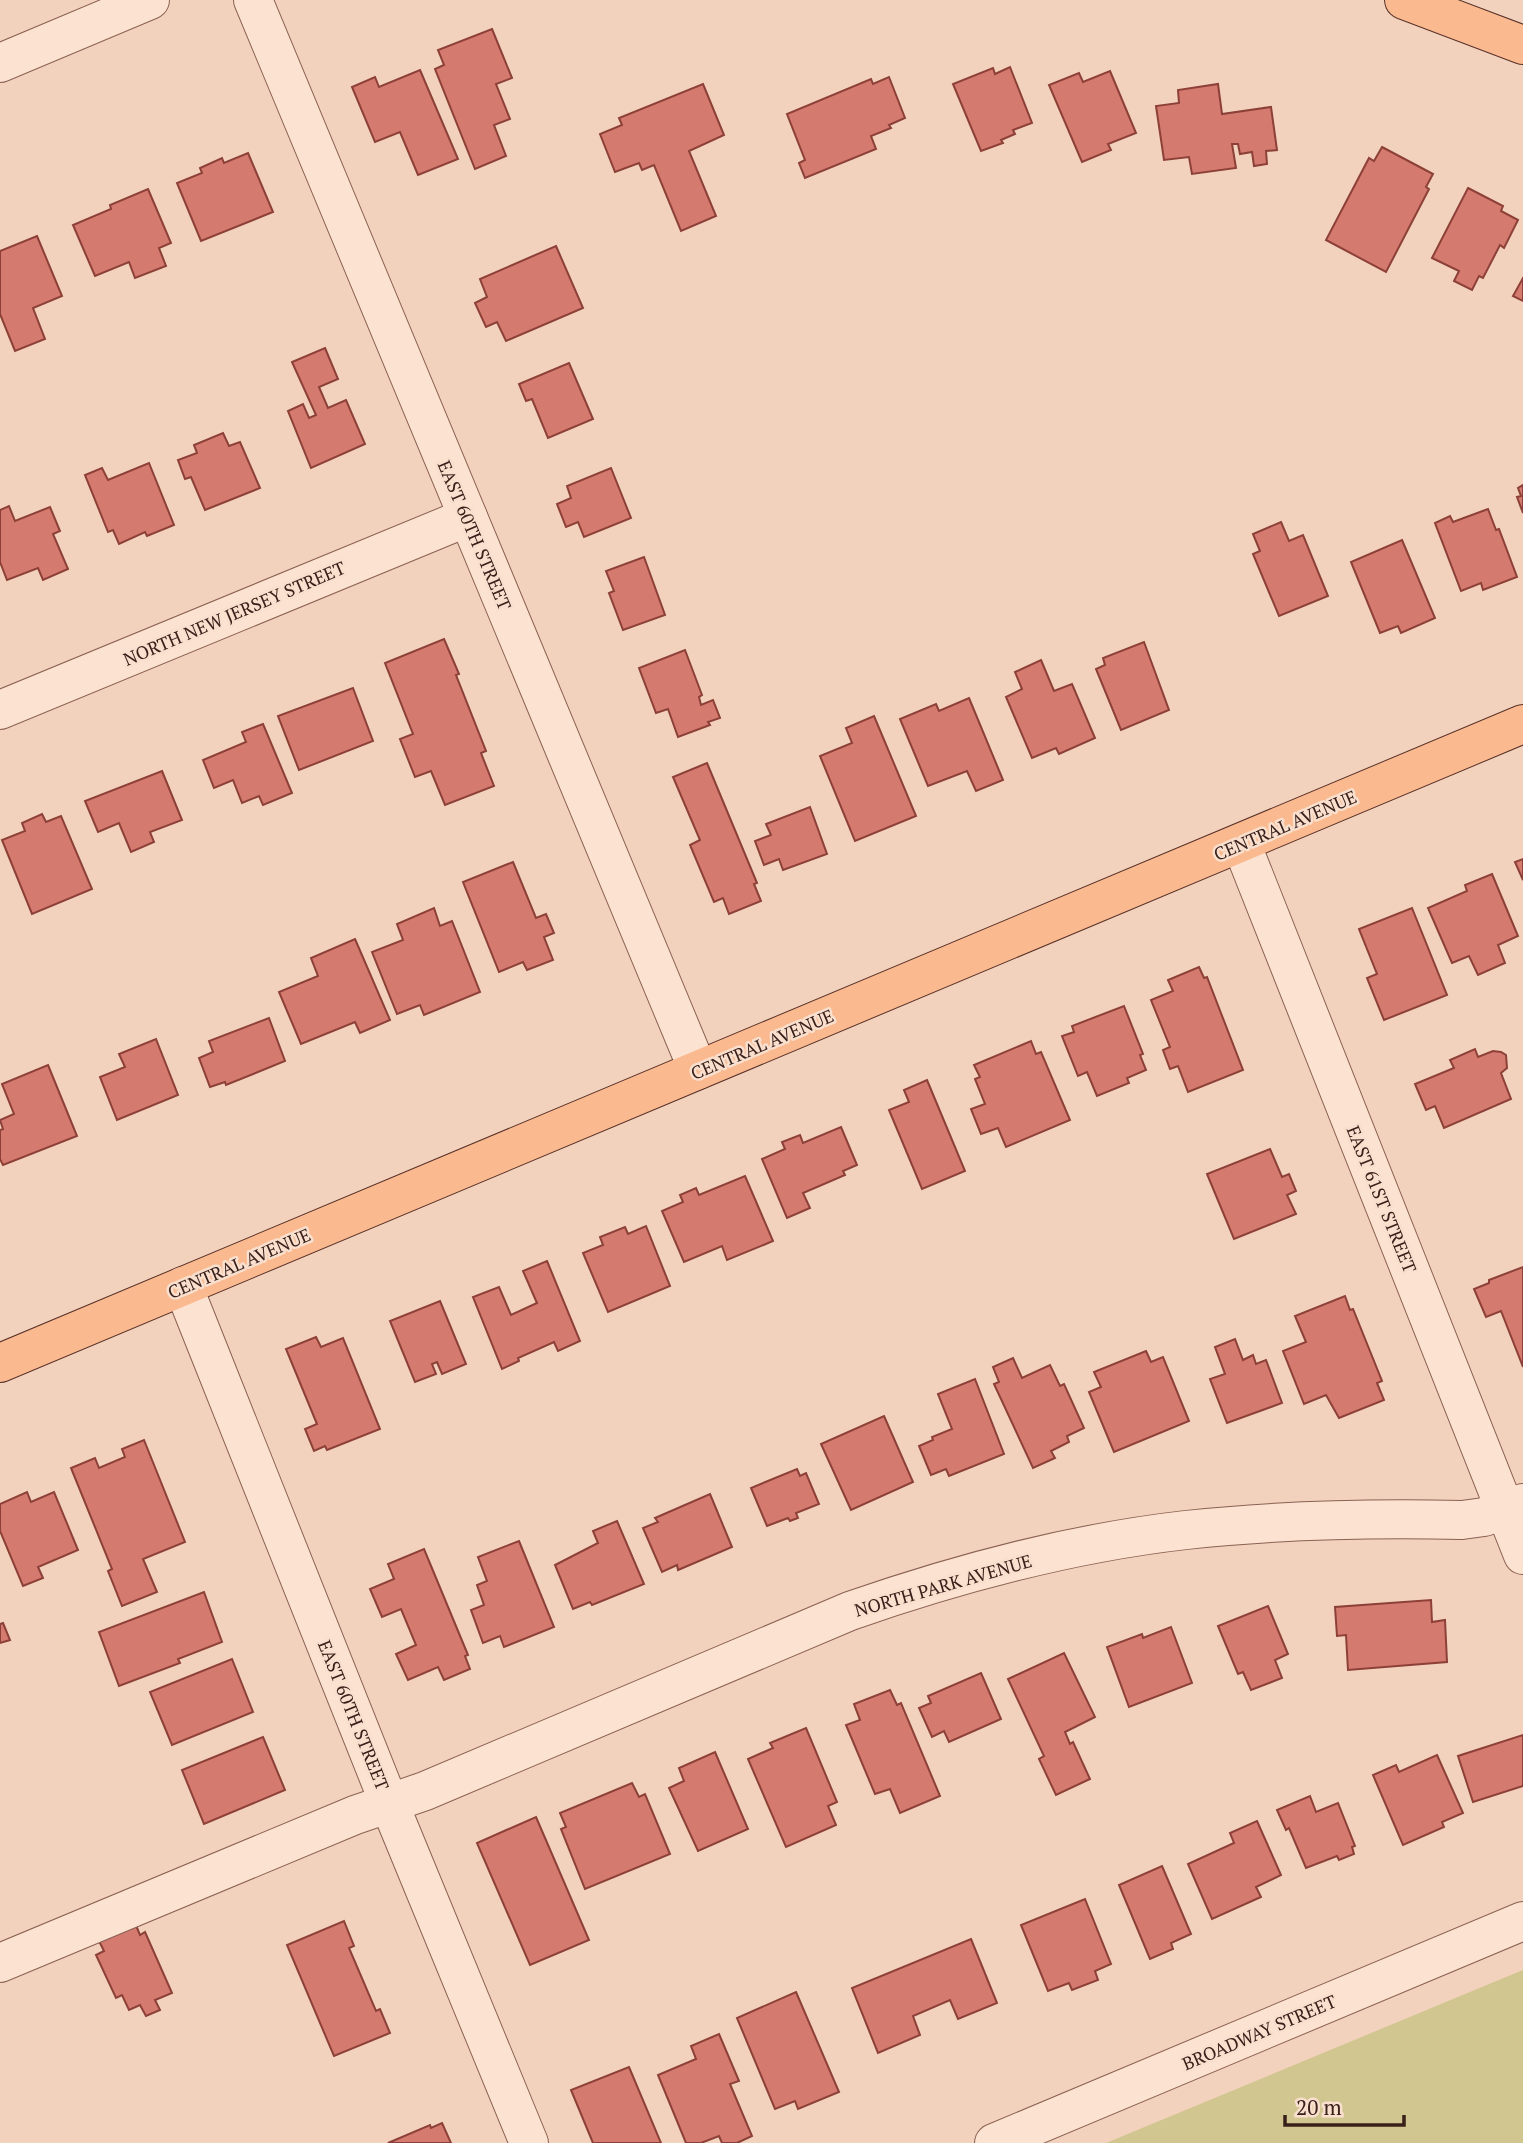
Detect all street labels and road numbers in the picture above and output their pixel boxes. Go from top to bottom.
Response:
street label: EAST 60TH STREET [433,457,517,613]
street label: NORTH NEW JERSEY STREET [119,555,349,671]
street label: CENTRAL AVENUE [1210,784,1360,866]
street label: CENTRAL AVENUE [687,1003,837,1085]
street label: EAST 61ST STREET [1342,1122,1422,1276]
street label: CENTRAL AVENUE [164,1222,314,1304]
street label: NORTH PARK AVENUE [851,1548,1035,1622]
street label: EAST 60TH STREET [313,1636,395,1794]
street label: BROADWAY STREET [1178,1989,1340,2075]

